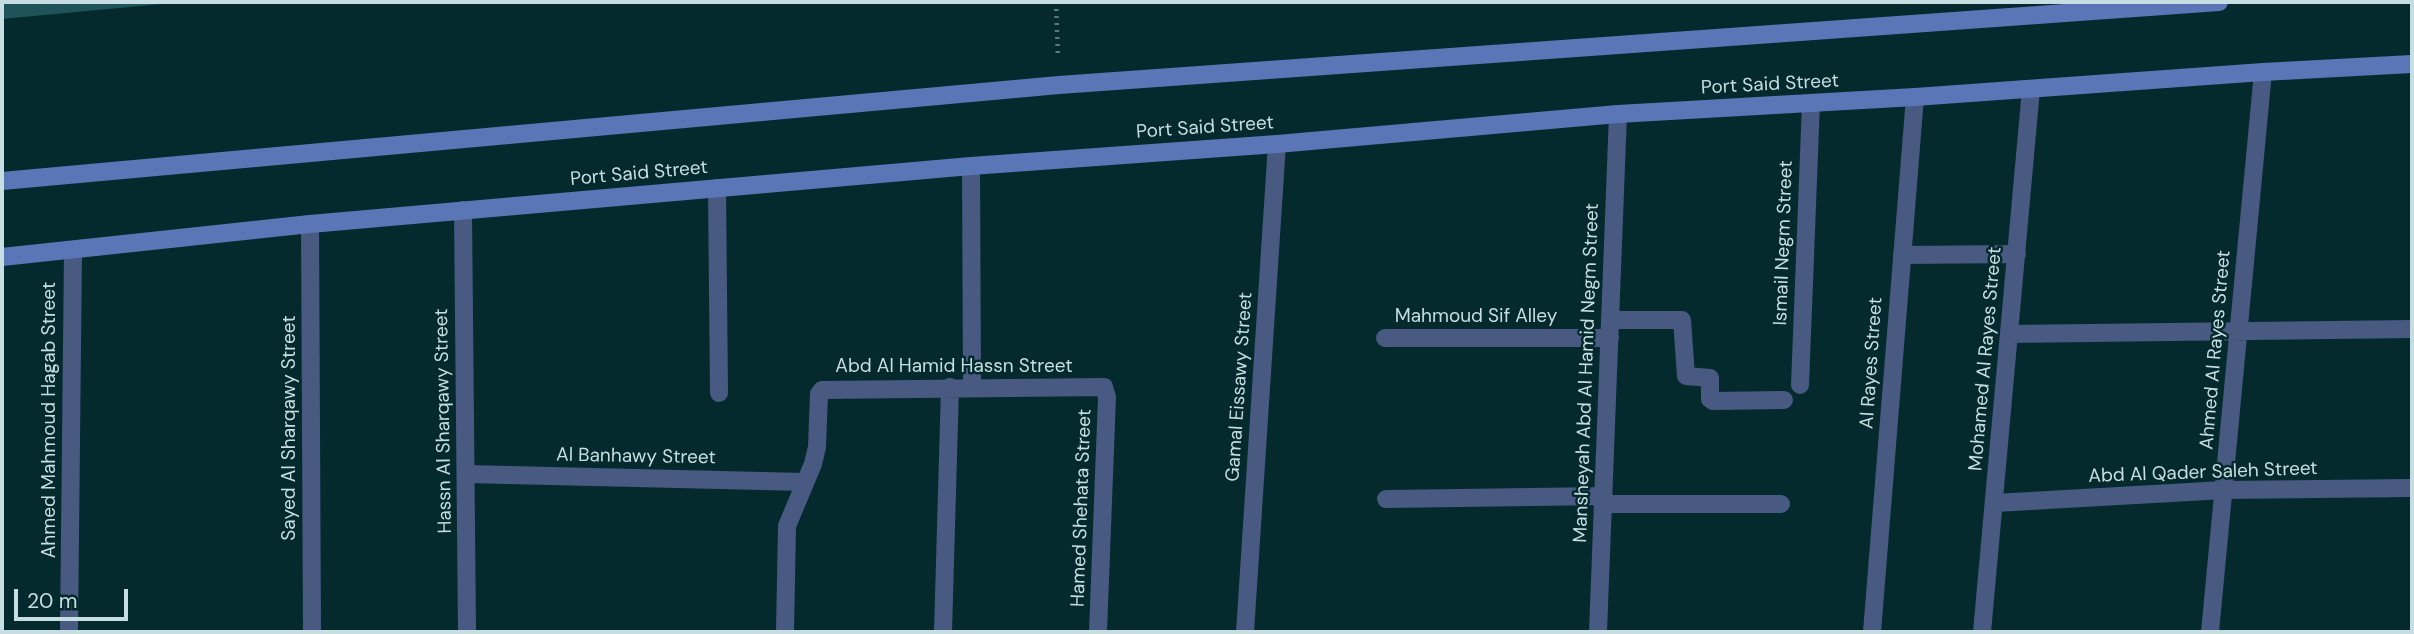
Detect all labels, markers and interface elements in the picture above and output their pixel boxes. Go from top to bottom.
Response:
street label: Port Said Street [1700,70,1840,100]
street label: Port Said Street [1135,112,1275,144]
street label: Port Said Street [569,157,709,191]
street label: Ismail Negm Street [1770,160,1798,326]
street label: Mansheyah Abd Al Hamid Negm Street [1570,203,1604,543]
street label: Mohamed Al Rayes Street [1965,246,2007,472]
street label: Ahmed Al Rayes Street [2196,249,2236,451]
street label: Ahmed Mahmoud Hagab Street [39,282,61,558]
street label: Gamal Eissawy Street [1222,292,1258,482]
street label: Al Rayes Street [1856,296,1888,430]
street label: Mahmoud Sif Alley [1395,306,1557,328]
street label: Hassn Al Sharqawy Street [431,308,457,534]
street label: Sayed Al Sharqawy Street [279,315,301,541]
street label: Abd Al Hamid Hassn Street [835,356,1073,378]
street label: Hamed Shehata Street [1067,408,1097,608]
street label: Al Banhawy Street [556,444,716,470]
street label: Abd Al Qader Saleh Street [2088,458,2318,488]
scale bar [18,574,131,618]
text: 20 m [27,587,78,615]

